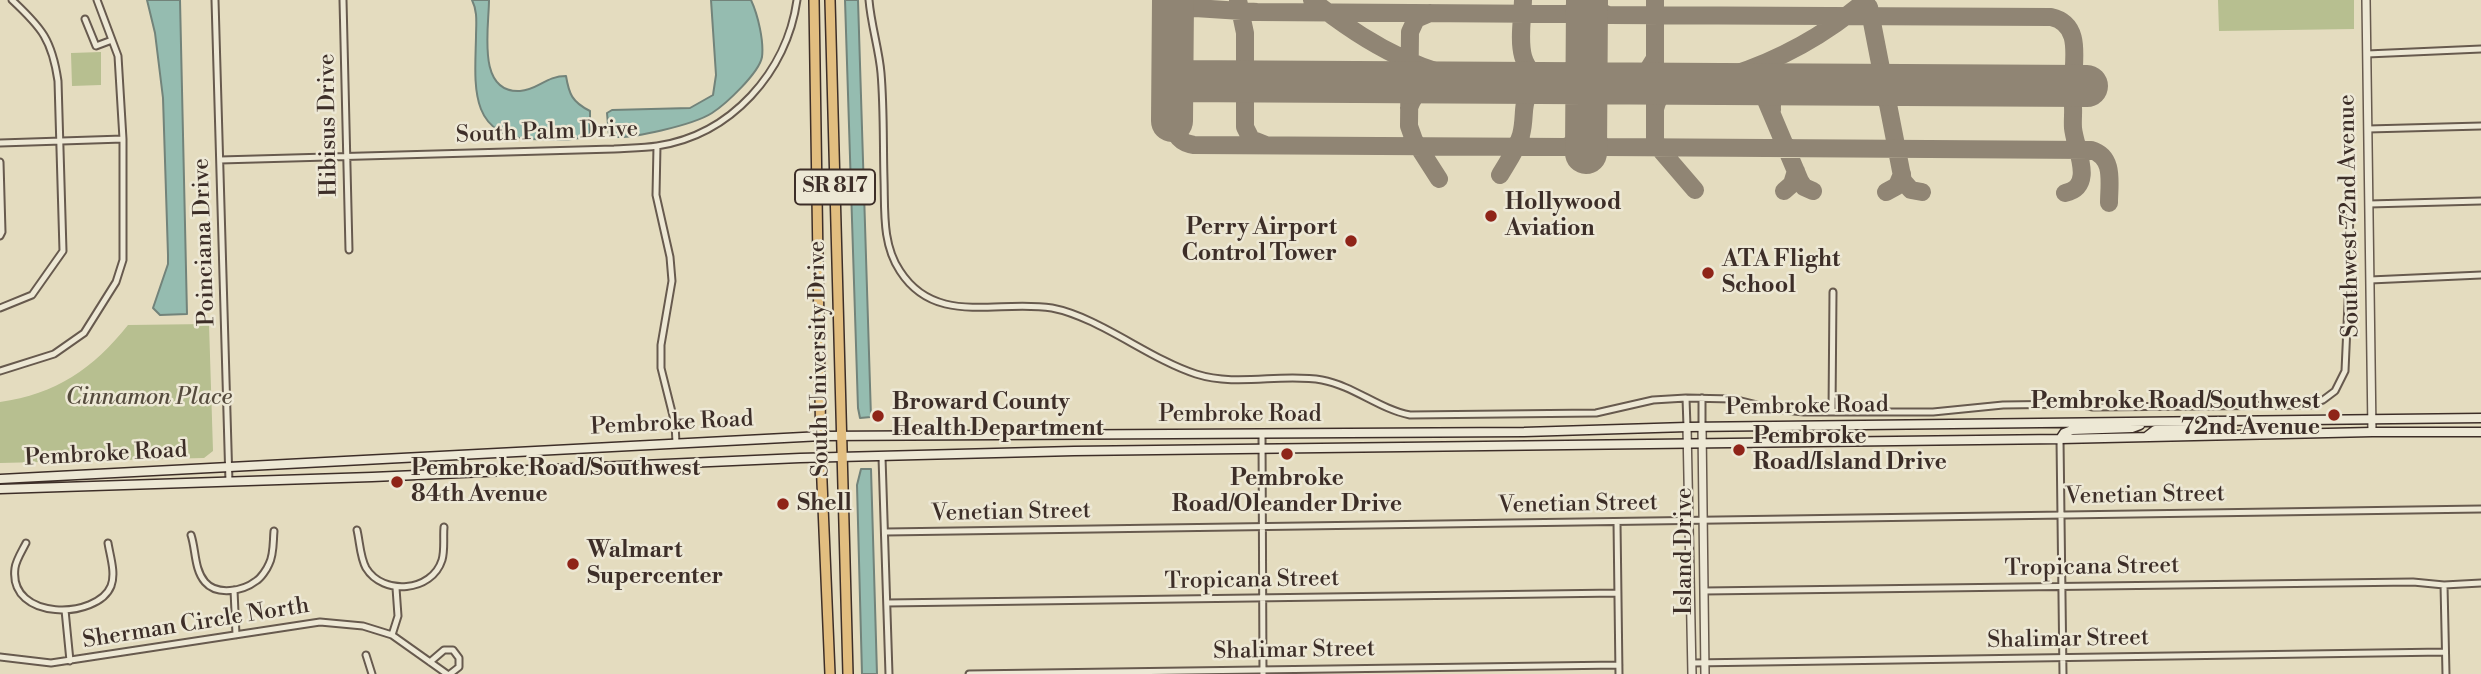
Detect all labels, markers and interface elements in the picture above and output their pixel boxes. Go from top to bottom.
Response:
street label: Hibisus Drive [314,53,344,197]
street label: Southwest 72nd Avenue [2334,94,2366,338]
street label: South Palm Drive [455,116,639,150]
street label: Poinciana Drive [188,158,222,326]
road number: SR 817 [795,170,875,204]
place label: Hollywood Aviation [1505,189,1621,243]
marker: Hollywood Aviation [1483,208,1499,224]
place label: Perry Airport Control Tower [1181,214,1337,268]
marker: Perry Airport Control Tower [1343,233,1359,249]
street label: South University Drive [804,241,836,477]
place label: ATA Flight School [1722,246,1840,300]
marker: ATA Flight School [1700,265,1716,281]
park label: Cinnamon Place [66,384,232,412]
place label: Pembroke Road/Southwest 72nd Avenue [2031,388,2320,442]
place label: Broward County Health Department [892,389,1104,443]
street label: Pembroke Road [1725,392,1889,422]
street label: Pembroke Road [1158,401,1322,429]
street label: Pembroke Road [590,406,754,442]
marker: Pembroke Road/Southwest 72nd Avenue [2326,407,2342,423]
marker: Broward County Health Department [870,408,886,424]
place label: Pembroke Road/Island Drive [1753,423,1947,477]
street label: Pembroke Road [24,437,188,473]
marker: Pembroke Road/Island Drive [1731,442,1747,458]
marker: Pembroke Road/Oleander Drive [1279,446,1295,462]
place label: Pembroke Road/Southwest 84th Avenue [411,455,700,509]
place label: Pembroke Road/Oleander Drive [1172,465,1402,519]
marker: Pembroke Road/Southwest 84th Avenue [389,474,405,490]
street label: Venetian Street [2065,481,2225,511]
street label: Island Drive [1671,487,1699,615]
place label: Shell [797,490,852,518]
street label: Venetian Street [1498,490,1658,520]
marker: Shell [775,496,791,512]
street label: Venetian Street [931,498,1091,528]
place label: Walmart Supercenter [587,537,723,591]
street label: Tropicana Street [2005,553,2179,583]
marker: Walmart Supercenter [565,556,581,572]
street label: Tropicana Street [1165,566,1339,596]
street label: Sherman Circle North [81,592,311,656]
street label: Shalimar Street [1987,625,2149,655]
street label: Shalimar Street [1213,636,1375,666]

